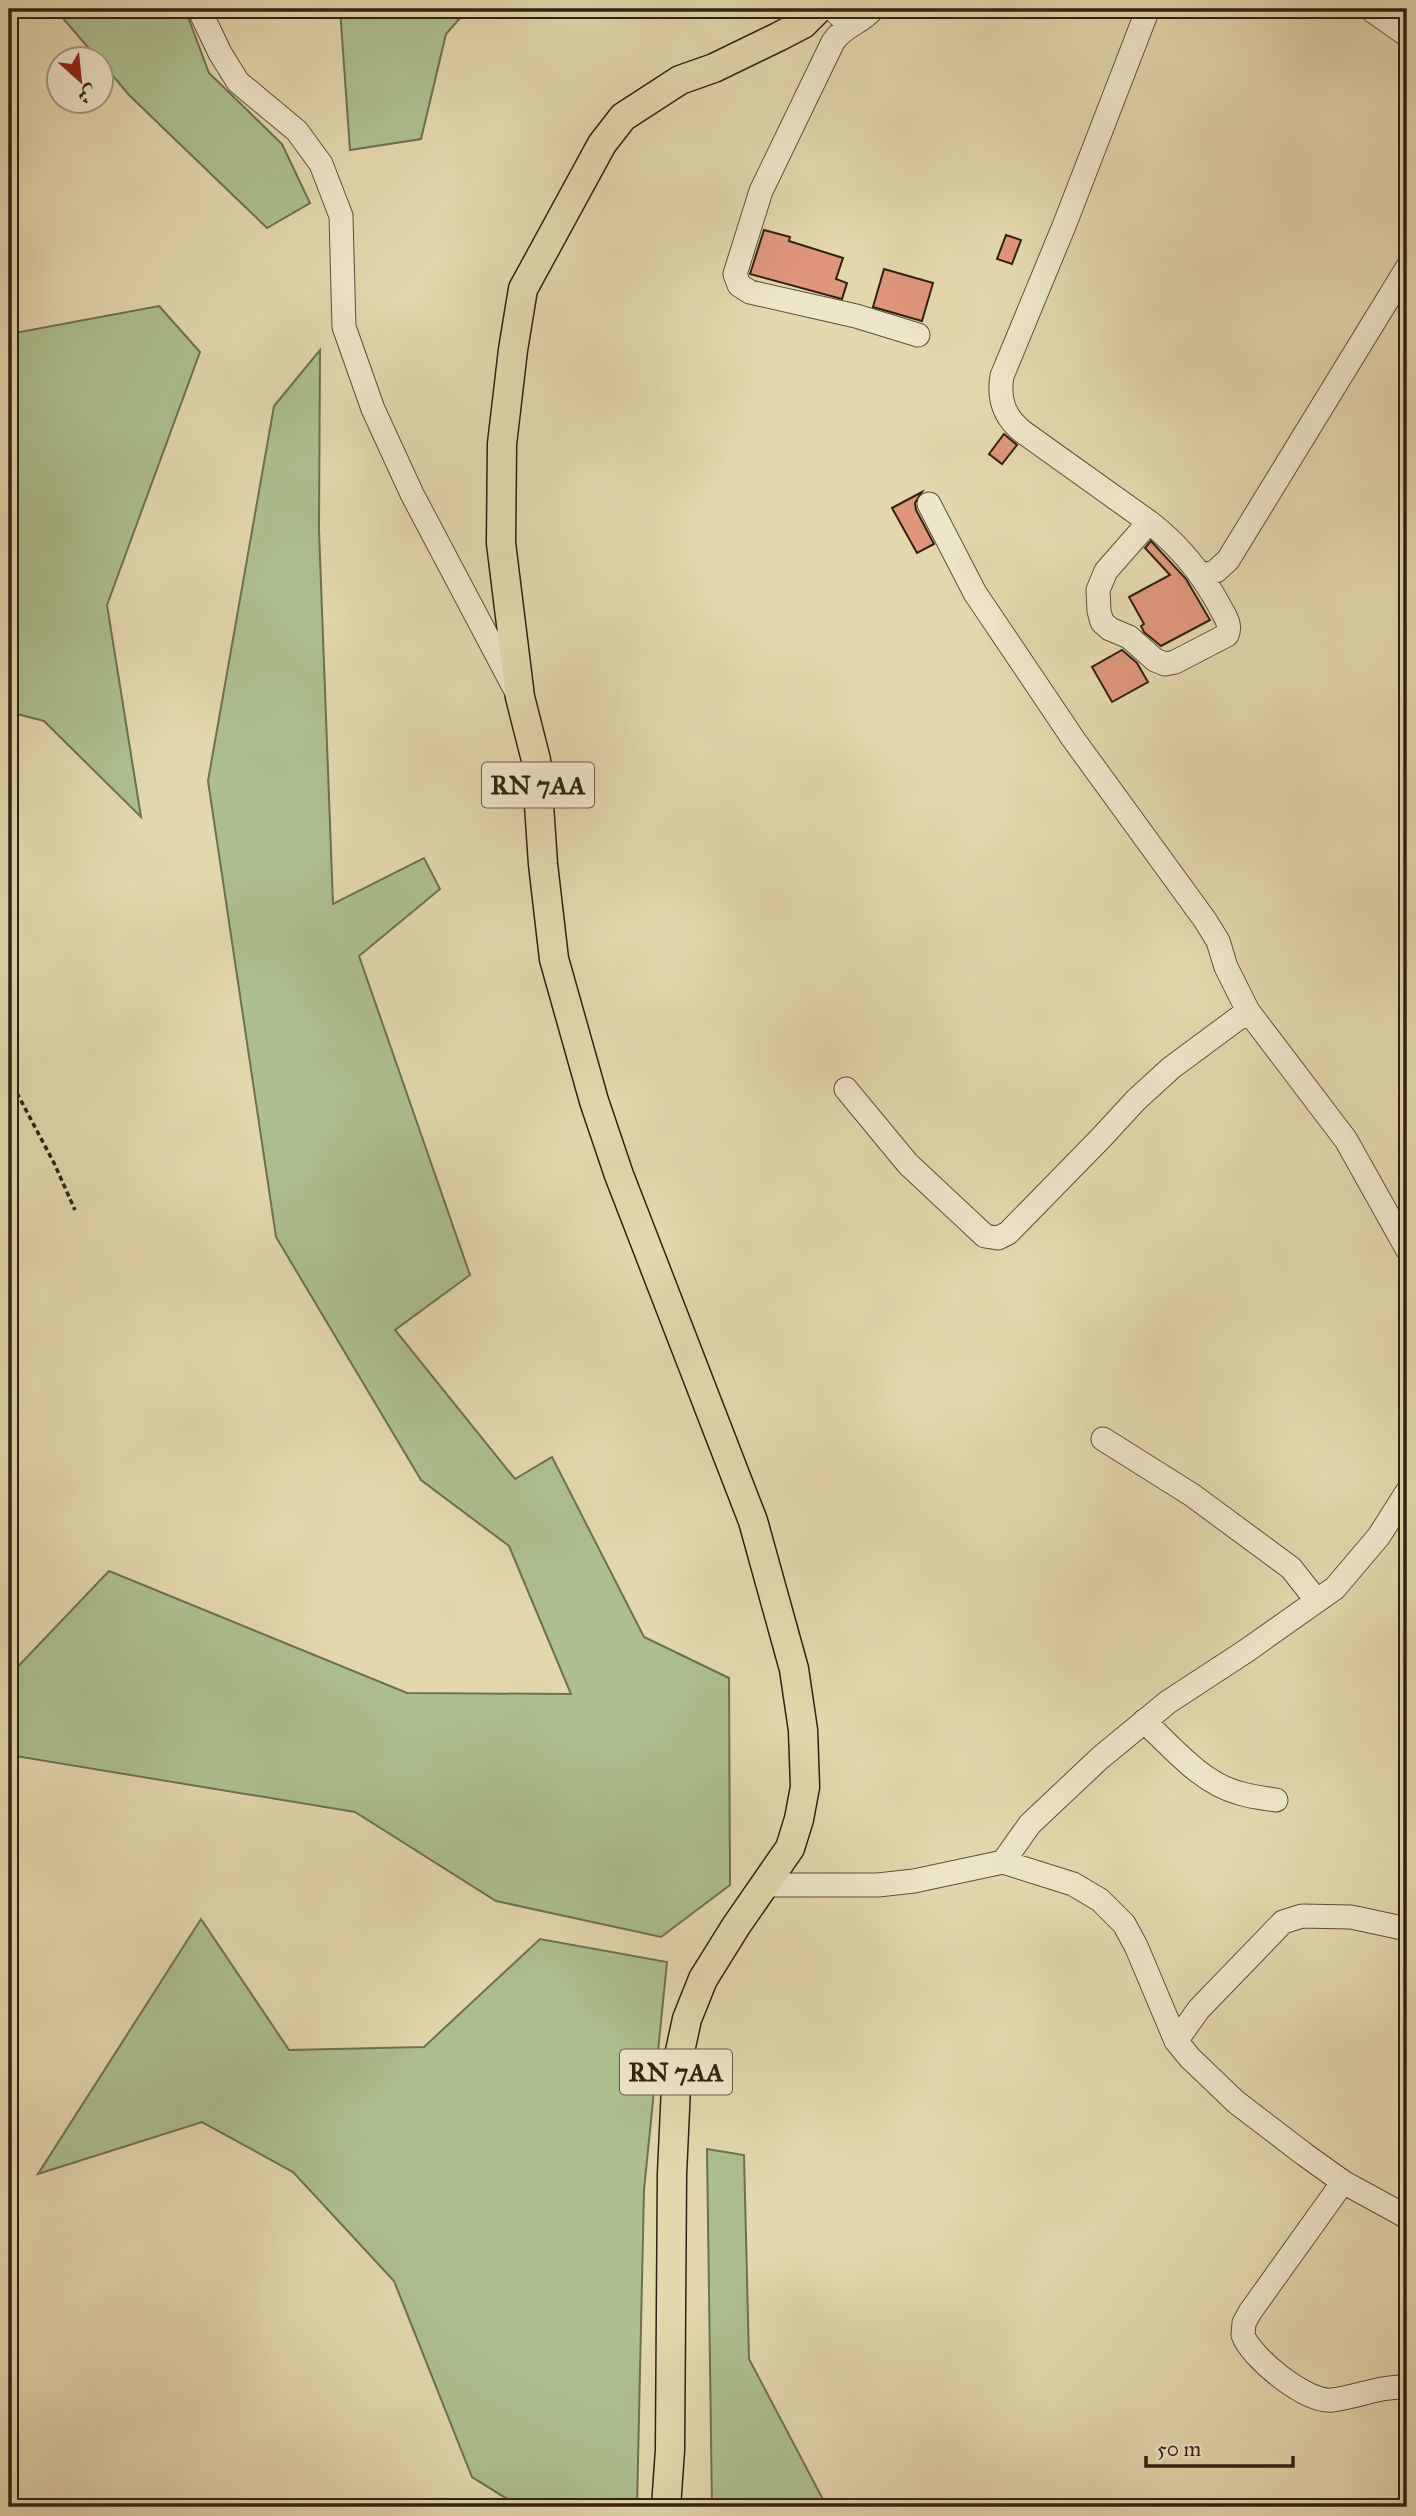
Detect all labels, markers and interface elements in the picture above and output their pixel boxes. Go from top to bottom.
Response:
north arrow [46,46,116,116]
text: ش [74,80,101,109]
road number: RN 7AA [482,762,594,807]
road number: RN 7AA [620,2050,732,2094]
scale bar [1146,2425,1294,2469]
text: 50 m [1157,2436,1202,2462]

